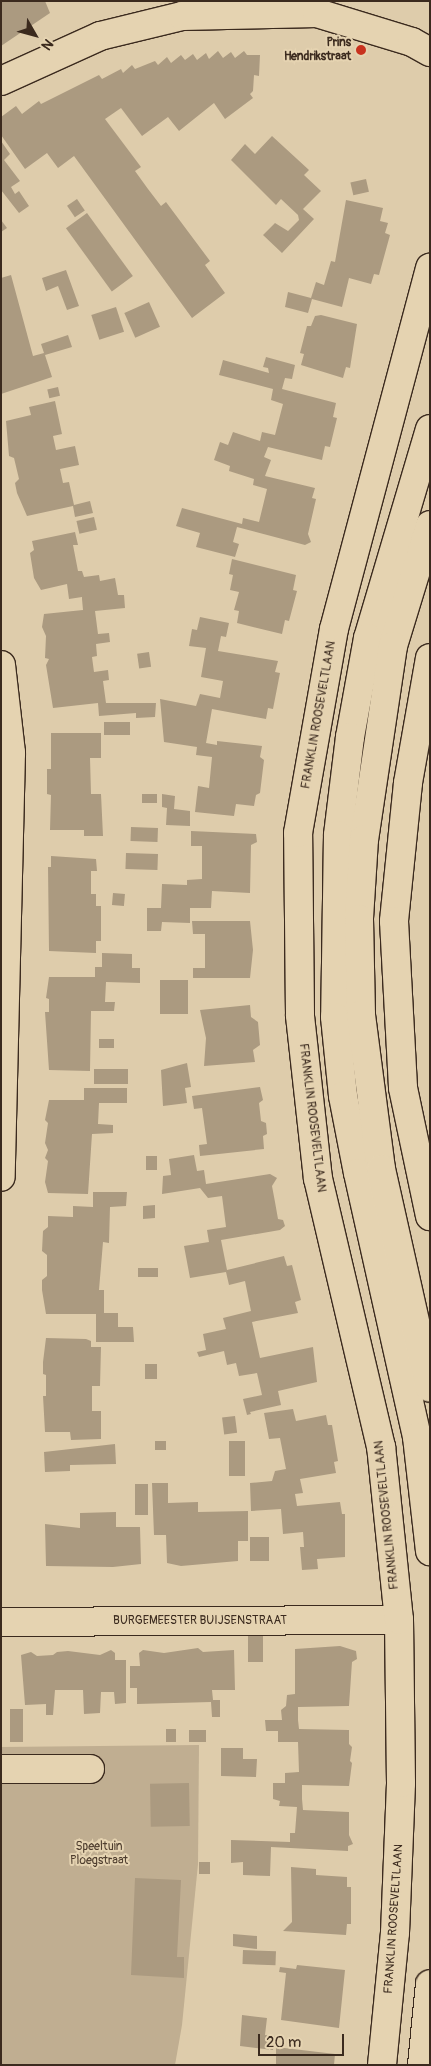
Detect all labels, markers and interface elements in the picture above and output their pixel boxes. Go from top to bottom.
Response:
north arrow [10,10,60,60]
text: N [38,36,57,54]
place label: Prins Hendrikstraat [284,36,351,64]
marker: Prins Hendrikstraat [355,44,367,56]
street label: FRANKLIN ROOSEVELTLAAN [299,640,339,790]
street label: FRANKLIN ROOSEVELTLAAN [296,1043,328,1193]
street label: FRANKLIN ROOSEVELTLAAN [372,1440,402,1590]
street label: BURGEMEESTER BUIJSENSTRAAT [113,1614,287,1628]
park label: Speeltuin Ploegstraat [70,1840,128,1868]
street label: FRANKLIN ROOSEVELTLAAN [382,1844,406,1994]
scale bar [261,2024,347,2056]
text: 20 m [266,2033,301,2052]

